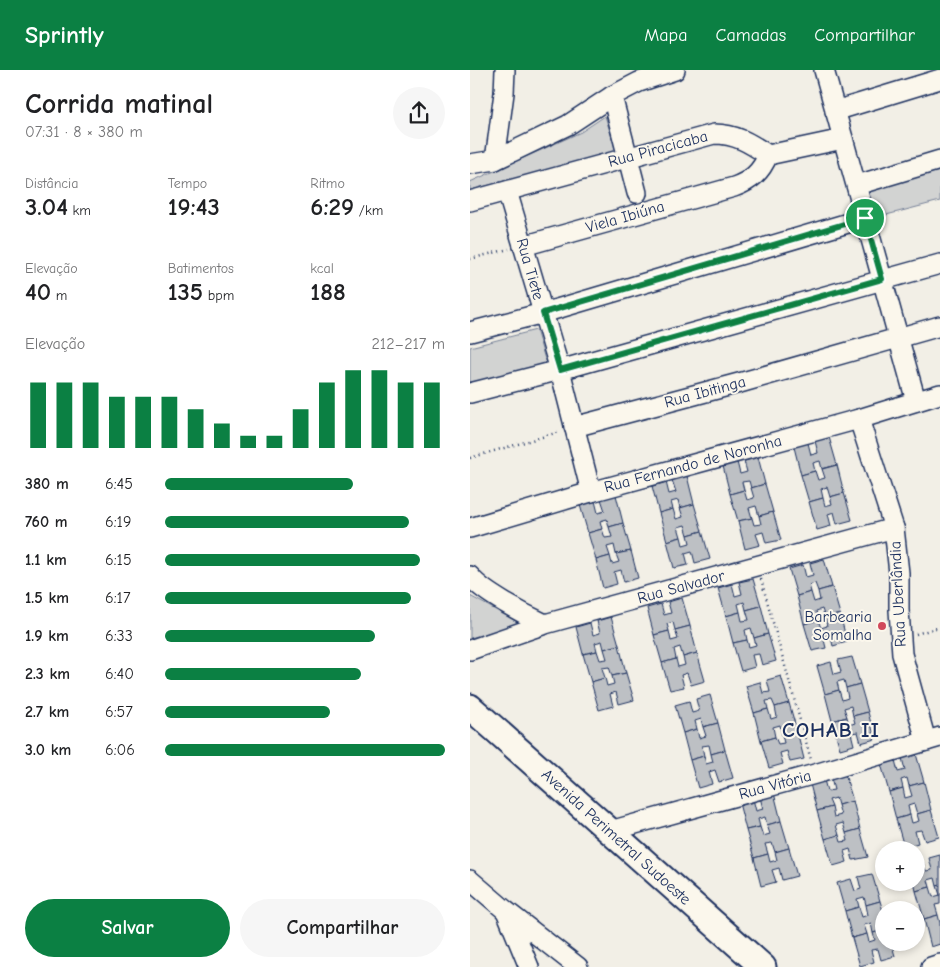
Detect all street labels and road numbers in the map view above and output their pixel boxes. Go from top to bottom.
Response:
street label: Rua Piracicaba [606,127,710,171]
street label: Viela Ibiúna [584,197,666,237]
street label: Rua Tiete [513,236,547,302]
street label: Rua Ibitinga [662,372,748,412]
street label: Rua Fernando de Noronha [602,432,784,496]
street label: Rua Uberlândia [886,540,910,648]
street label: Rua Salvador [635,567,727,607]
street label: Avenida Perimetral Sudoeste [538,765,694,909]
street label: Rua Vitória [737,767,813,803]

